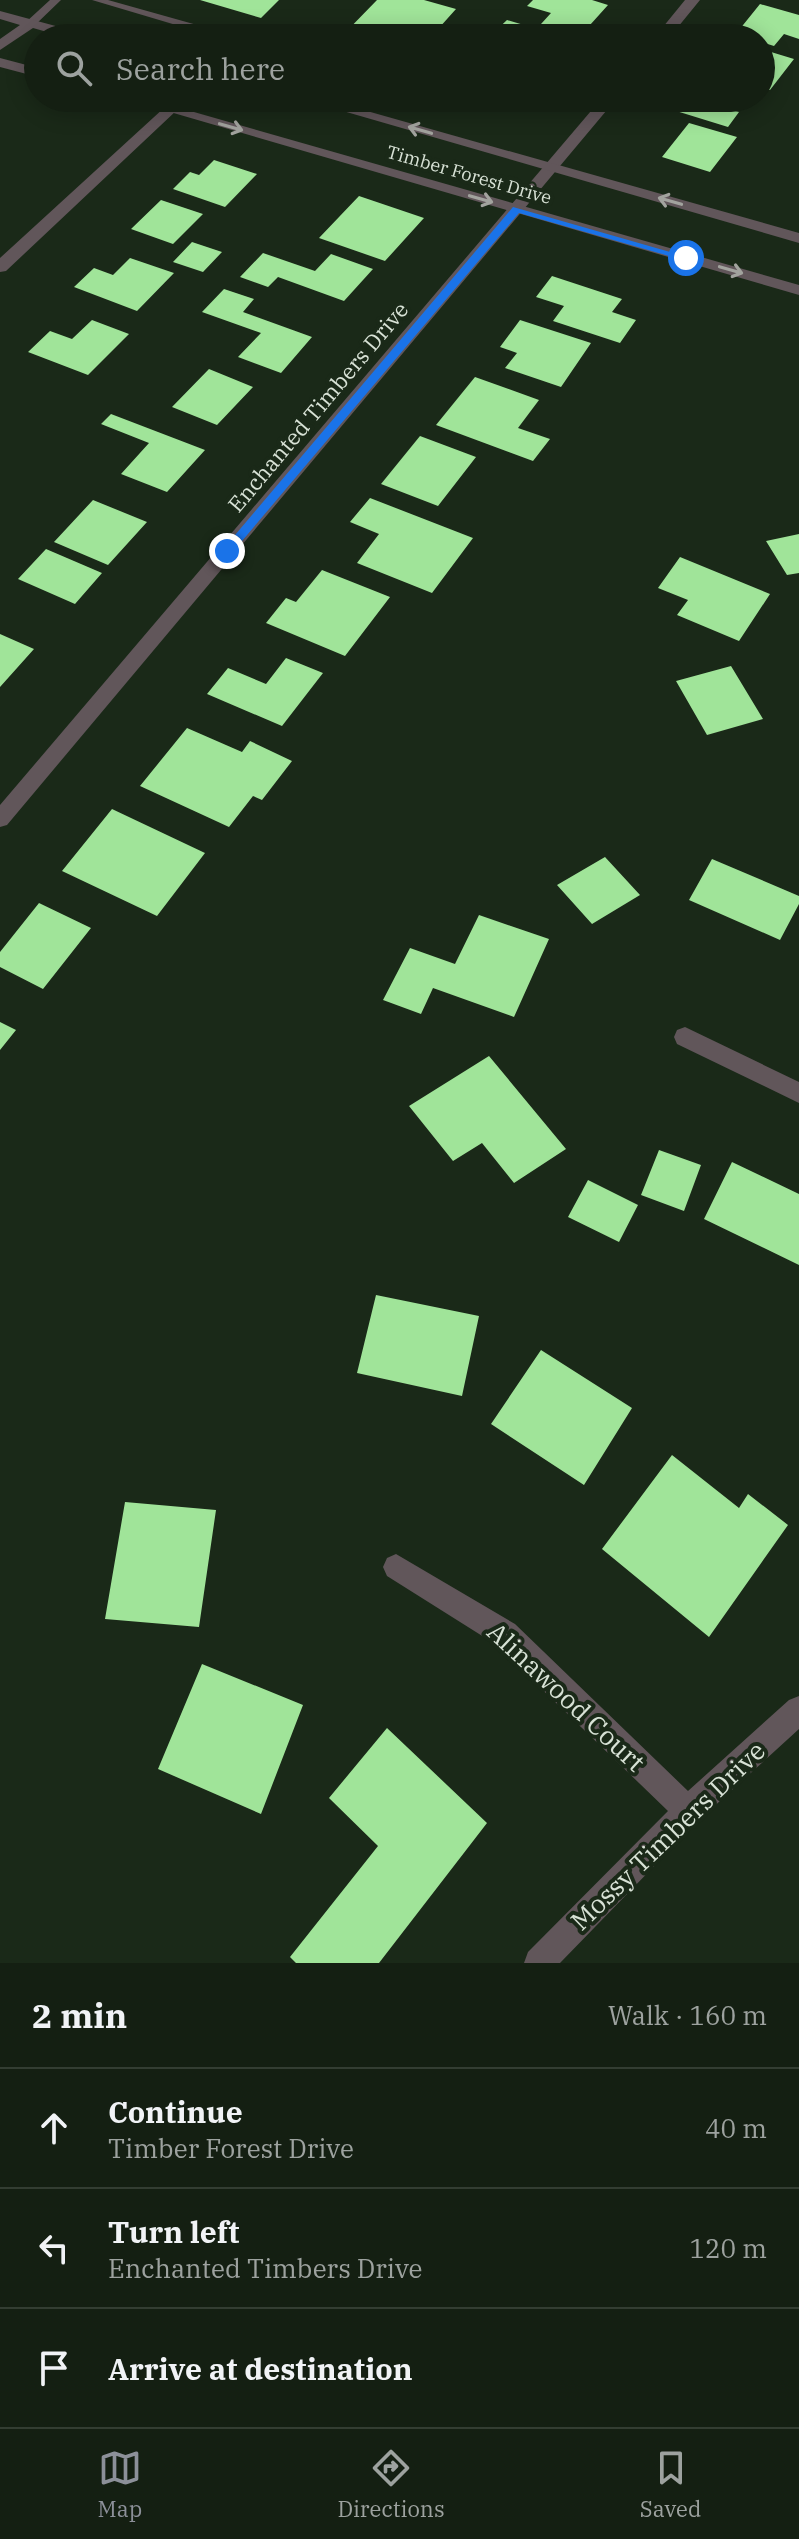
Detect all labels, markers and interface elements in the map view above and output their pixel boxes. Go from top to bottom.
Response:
search box [24,24,775,112]
icon: search [52,46,96,90]
text: Search here [116,49,285,88]
one-way arrow [217,120,243,135]
one-way arrow [408,122,434,137]
street label: Timber Forest Drive [384,140,554,209]
one-way arrow [467,192,493,207]
one-way arrow [658,193,684,208]
route start [668,240,704,276]
one-way arrow [717,264,743,279]
street label: Enchanted Timbers Drive [221,295,414,518]
route end [209,533,245,569]
street label: Alinawood Court [480,1614,653,1778]
street label: Mossy Timbers Drive [563,1733,772,1937]
text: 2 min [32,1993,127,2037]
text: Walk · 160 m [608,1998,767,2032]
text: Continue [108,2092,243,2131]
icon: ahead [32,2106,76,2150]
text: 40 m [705,2111,767,2145]
text: Timber Forest Drive [108,2131,354,2165]
text: Turn left [108,2212,240,2251]
icon: left [32,2226,76,2270]
text: 120 m [689,2231,767,2265]
text: Enchanted Timbers Drive [108,2251,422,2285]
icon: arrive [32,2346,76,2390]
text: Arrive at destination [108,2349,413,2388]
tab: Map [98,2446,142,2523]
tab: Directions [337,2446,445,2523]
tab: Saved [640,2446,701,2523]

